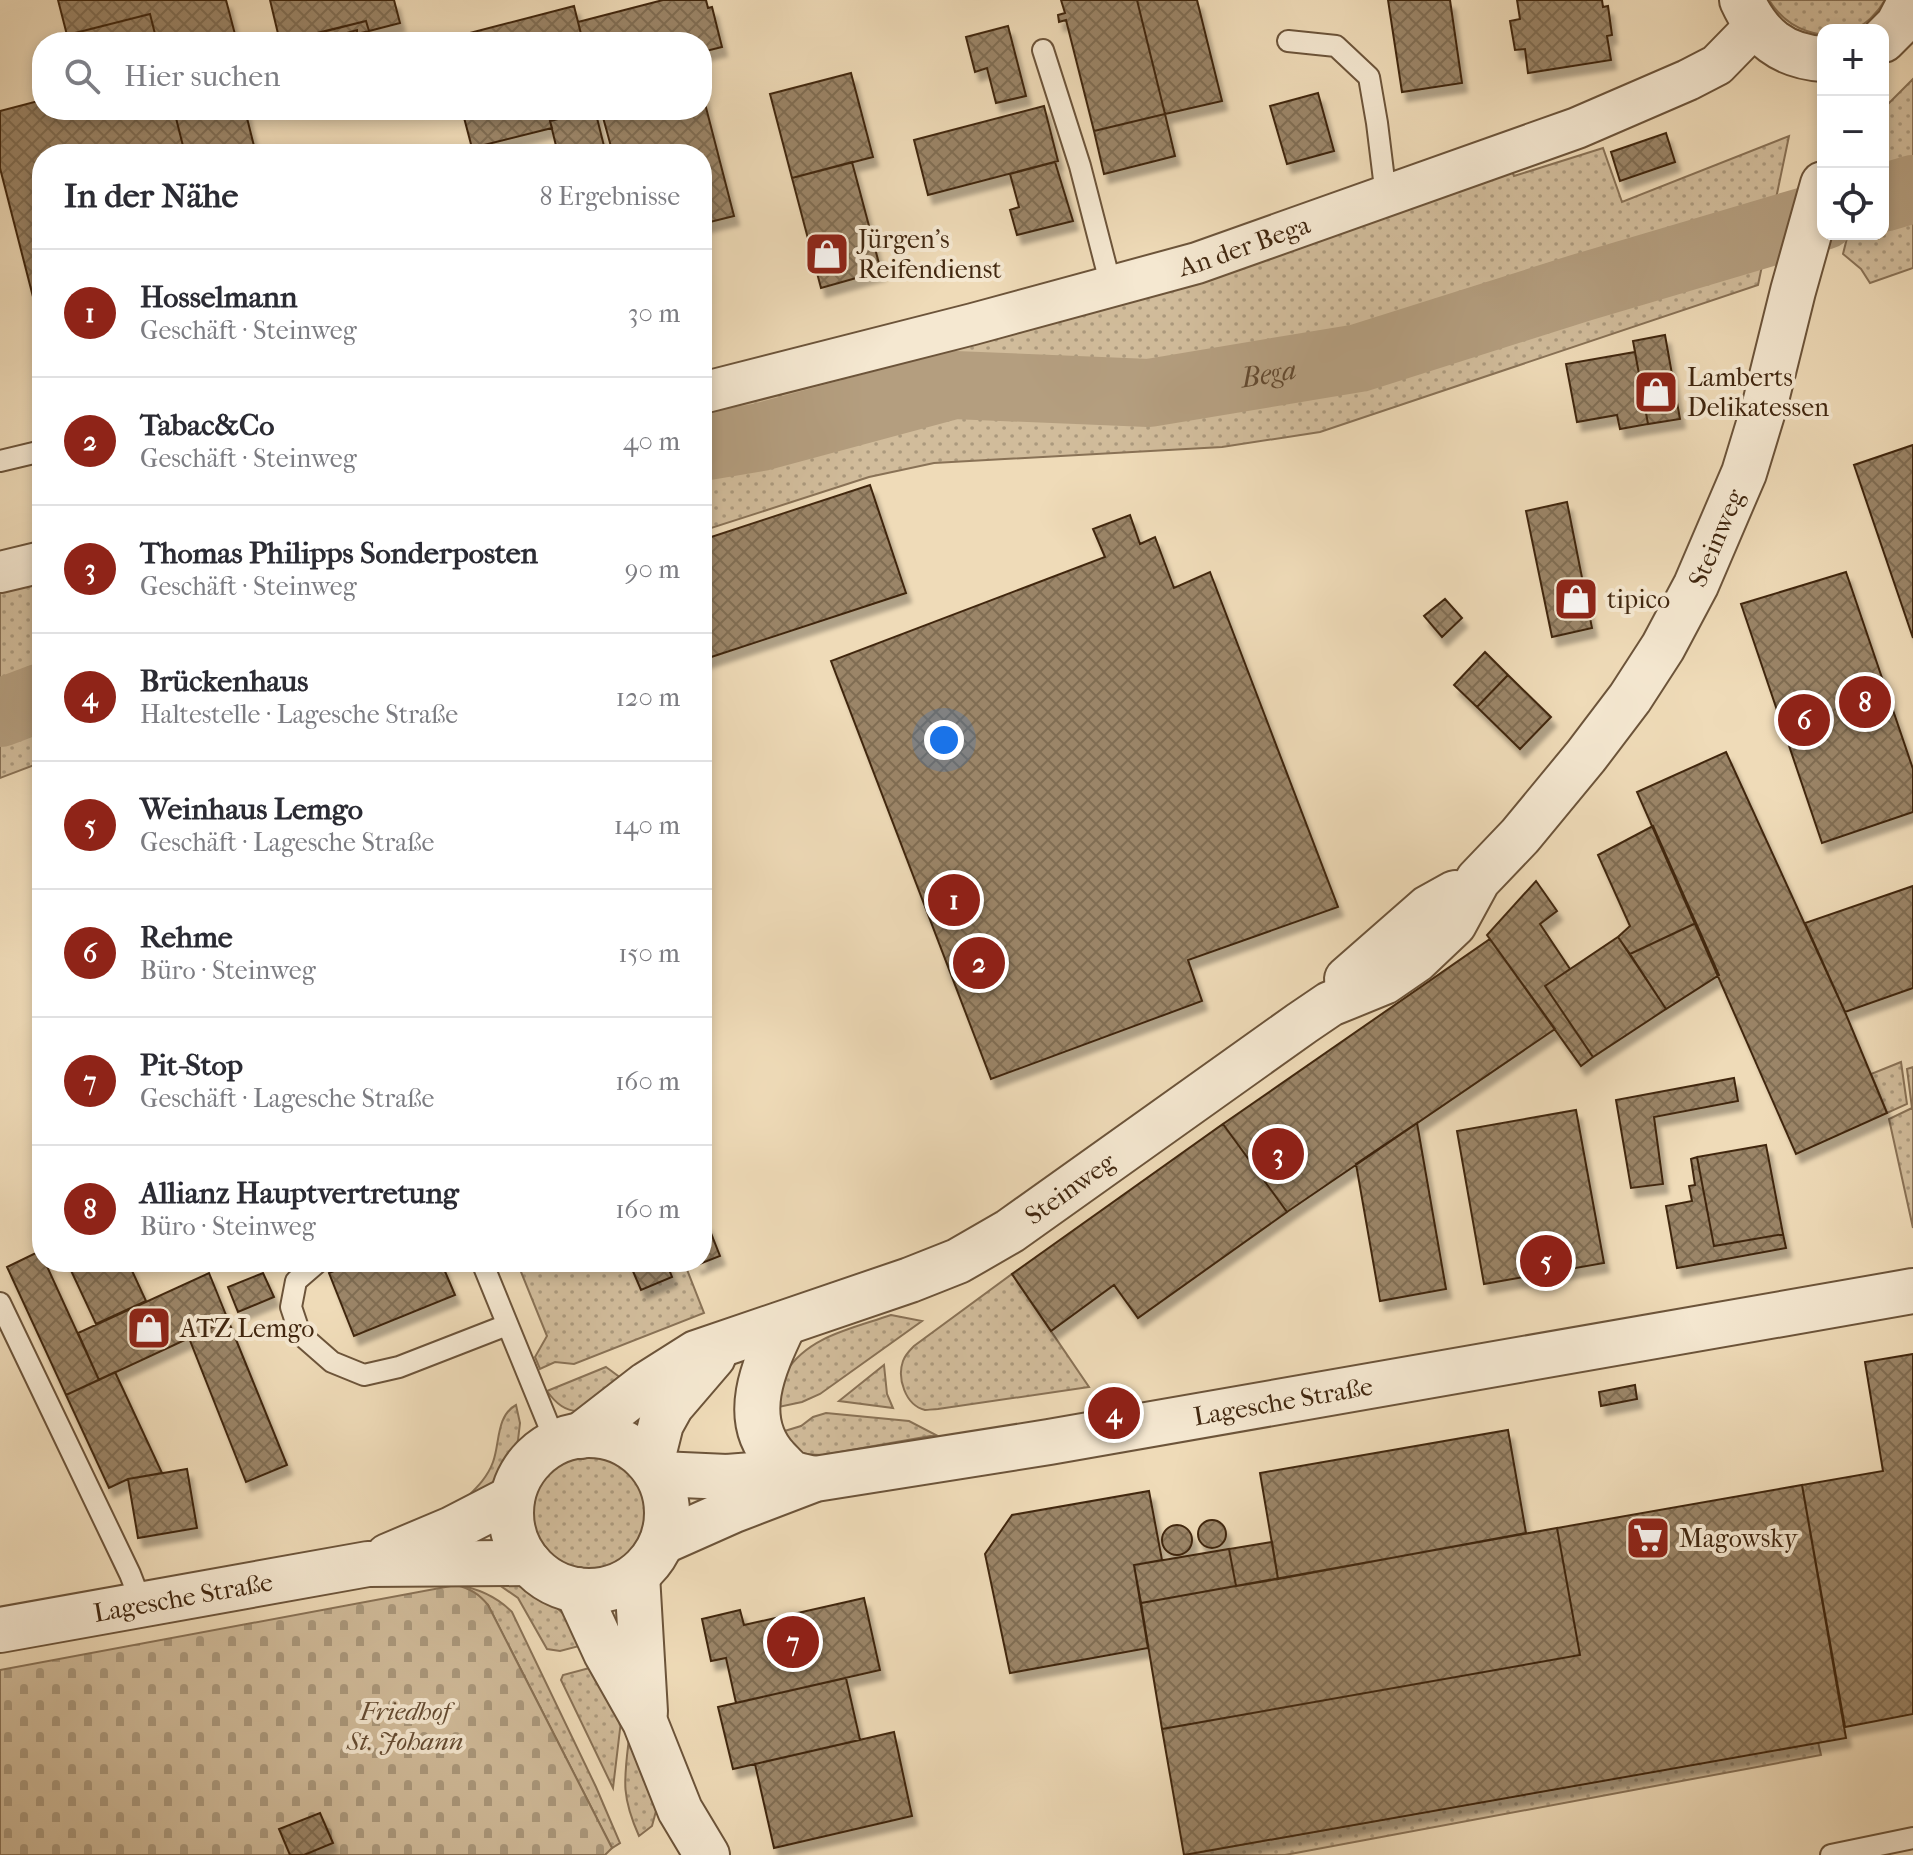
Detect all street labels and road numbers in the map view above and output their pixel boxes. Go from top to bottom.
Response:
street label: An der Bega [1174,208,1315,283]
street label: Steinweg [1682,483,1751,592]
street label: Steinweg [1019,1145,1122,1231]
street label: Lagesche Straße [1191,1370,1375,1432]
street label: Lagesche Straße [91,1566,275,1628]

